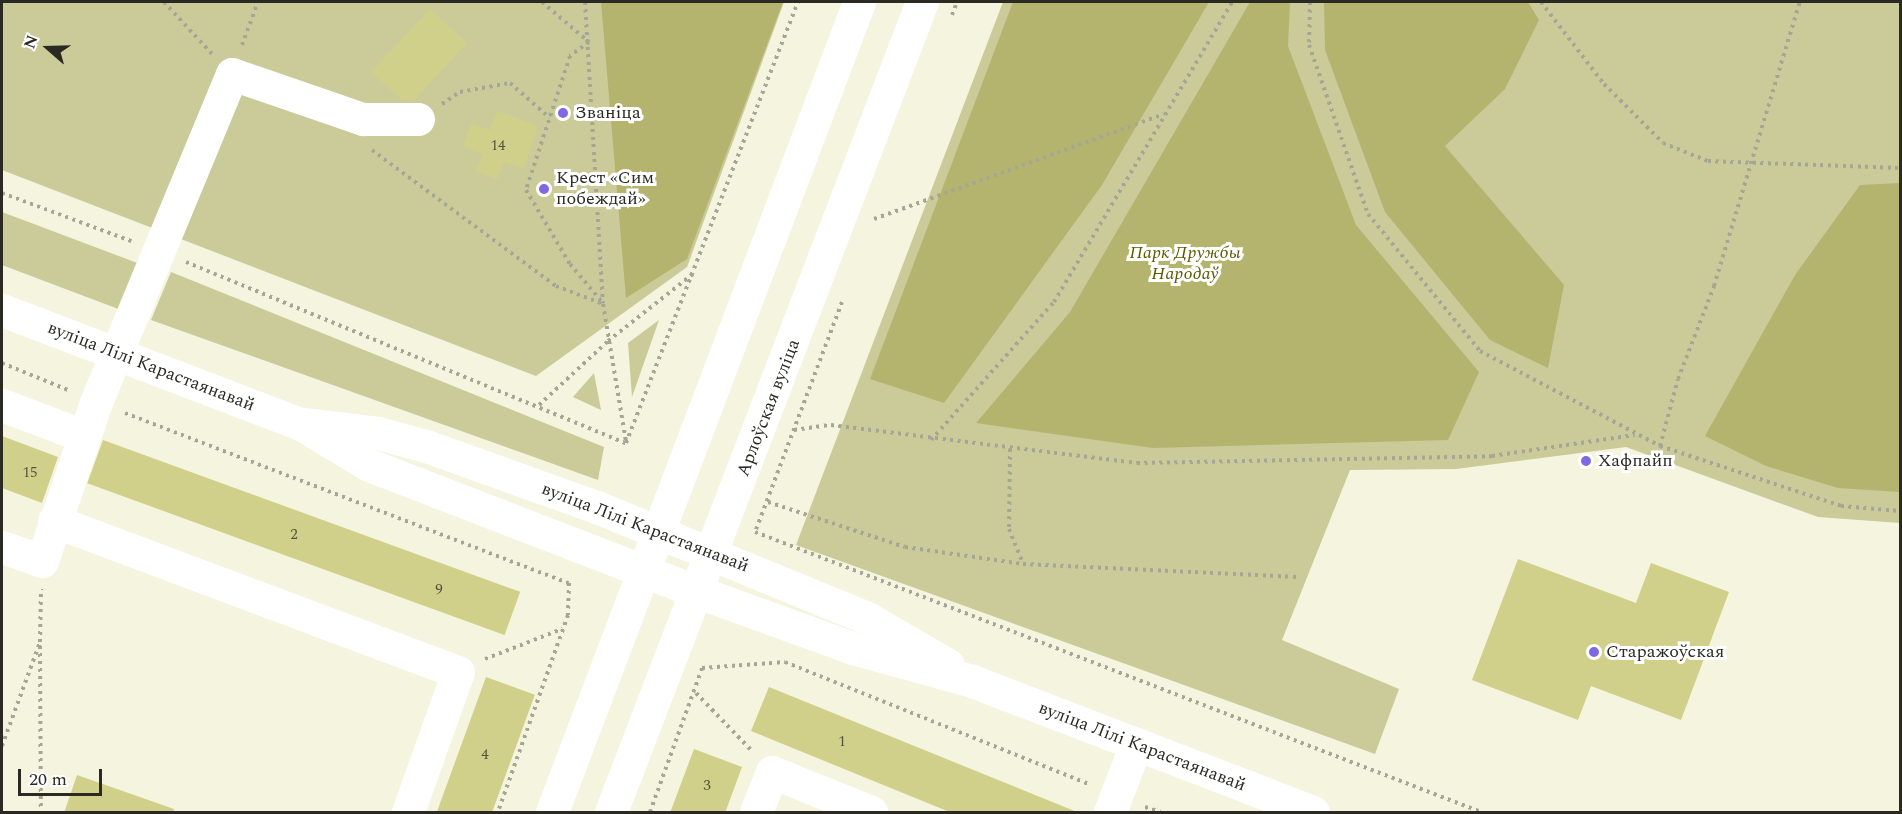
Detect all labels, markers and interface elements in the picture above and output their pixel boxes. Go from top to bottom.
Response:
north arrow [18,18,78,78]
text: N [18,32,45,52]
place label: Званіца [575,102,641,124]
marker: Званіца [556,106,570,120]
house number: 14 [491,137,505,155]
place label: Крест «Сим побеждай» [556,168,654,210]
marker: Крест «Сим побеждай» [537,182,551,196]
park label: Парк Дружбы Народаў [1129,243,1241,286]
street label: вуліца Лілі Карастаянавай [44,317,258,417]
street label: Арлоўская вуліца [733,336,805,480]
place label: Хафпайп [1598,450,1673,472]
marker: Хафпайп [1579,454,1593,468]
house number: 15 [23,464,37,482]
street label: вуліца Лілі Карастаянавай [538,478,752,578]
house number: 2 [290,526,298,544]
house number: 9 [435,581,443,599]
place label: Старажоўская [1606,641,1724,663]
marker: Старажоўская [1587,645,1601,659]
street label: вуліца Лілі Карастаянавай [1035,697,1249,797]
house number: 1 [838,733,846,751]
house number: 4 [481,746,489,764]
scale bar [21,757,105,795]
text: 20 m [29,766,67,793]
house number: 3 [703,777,711,795]

